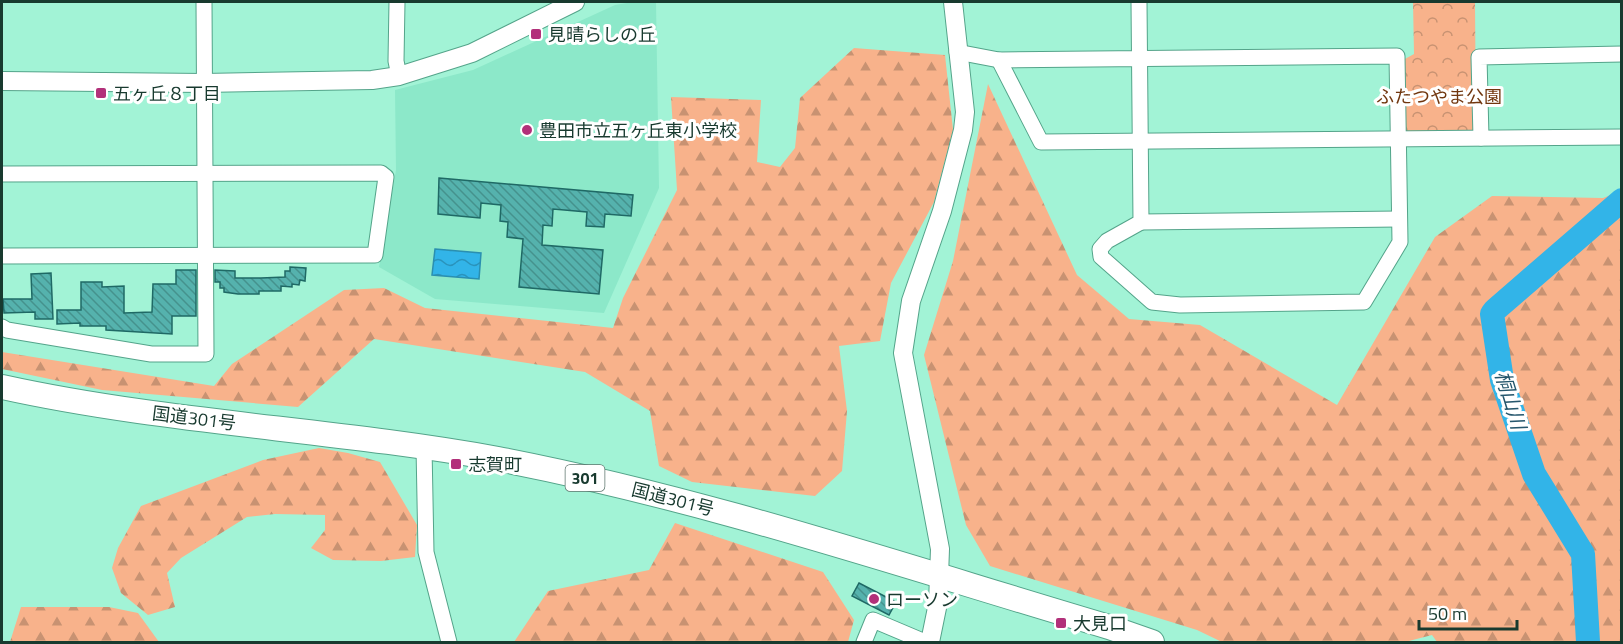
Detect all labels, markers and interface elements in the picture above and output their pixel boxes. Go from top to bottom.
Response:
place label: 見晴らしの丘 [548,21,656,48]
marker: 見晴らしの丘 [529,27,543,41]
place label: 五ヶ丘８丁目 [113,80,221,107]
park label: ふたつやま公園 [1376,83,1502,110]
marker: 五ヶ丘８丁目 [94,86,108,100]
place label: 豊田市立五ヶ丘東小学校 [539,117,737,144]
marker: 豊田市立五ヶ丘東小学校 [520,123,534,137]
water label: 桐山川 [1487,367,1535,435]
street label: 国道301号 [151,399,237,437]
place label: 志賀町 [468,451,522,478]
marker: 志賀町 [449,457,463,471]
road number: 301 [566,465,604,491]
street label: 国道301号 [629,476,717,522]
place label: ローソン [886,586,958,613]
marker: ローソン [867,592,881,606]
scale bar [1419,593,1516,631]
text: 50 m [1428,600,1467,627]
place label: 大見口 [1073,610,1127,637]
marker: 大見口 [1054,616,1068,630]

